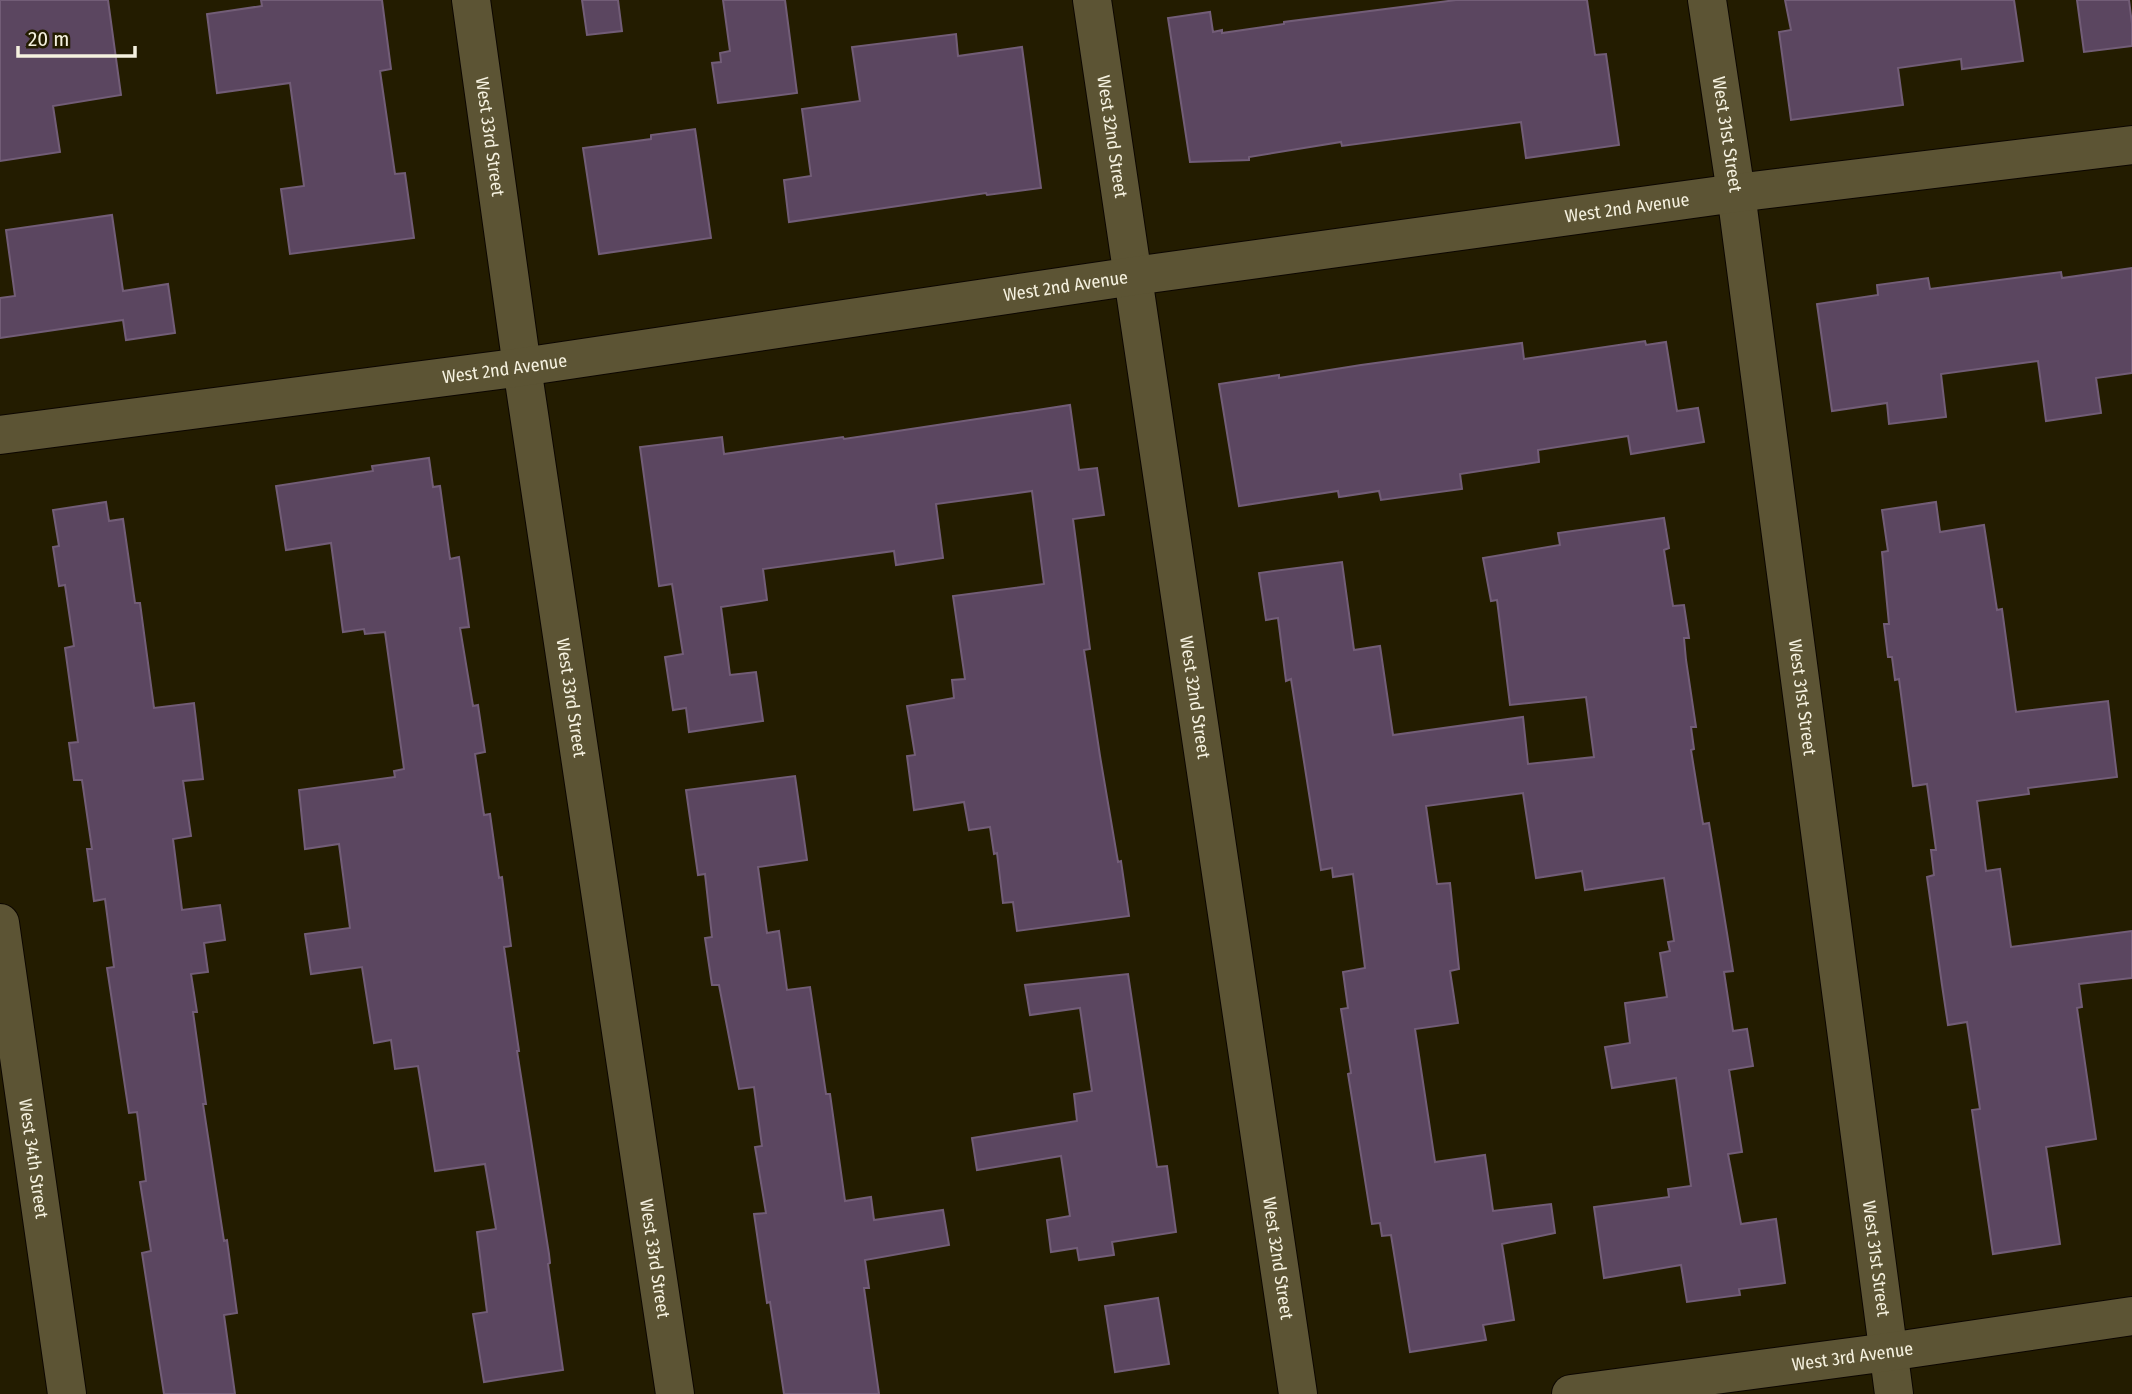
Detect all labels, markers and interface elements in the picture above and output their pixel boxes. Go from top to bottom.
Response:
scale bar [18,14,135,58]
text: 20 m [28,26,69,52]
street label: West 32nd Street [1092,74,1132,199]
street label: West 31st Street [1708,75,1747,194]
street label: West 33rd Street [471,76,509,198]
street label: West 2nd Avenue [1564,189,1691,227]
street label: West 2nd Avenue [1002,266,1129,306]
street label: West 2nd Avenue [441,349,569,388]
street label: West 32nd Street [1175,635,1215,760]
street label: West 33rd Street [552,637,591,759]
street label: West 31st Street [1784,638,1821,757]
street label: West 34th Street [14,1097,53,1220]
street label: West 32nd Street [1258,1196,1298,1321]
street label: West 33rd Street [635,1198,675,1320]
street label: West 31st Street [1858,1199,1895,1318]
street label: West 3rd Avenue [1791,1337,1915,1376]

